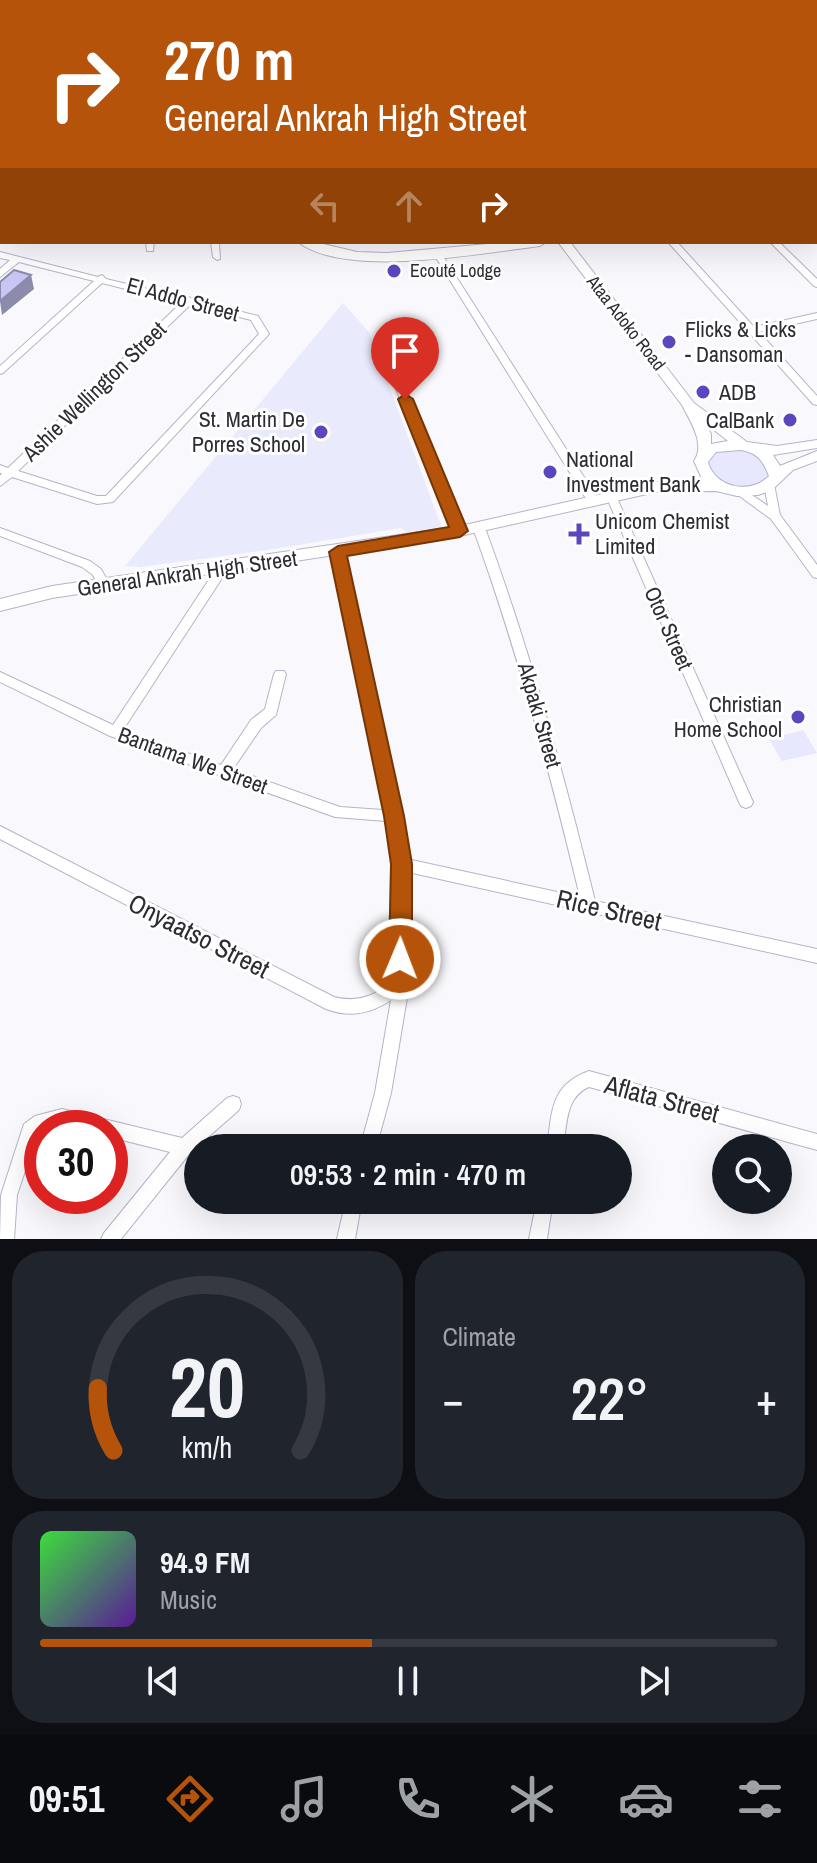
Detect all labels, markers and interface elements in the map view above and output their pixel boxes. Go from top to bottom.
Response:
text: 270 m [164,22,294,97]
icon: right [32,32,136,136]
text: General Ankrah High Street [164,94,527,142]
icon: left [303,184,347,228]
icon: ahead [387,184,431,228]
icon: right [471,184,515,228]
place label: Ecouté Lodge [410,258,501,283]
marker: Ecouté Lodge [385,262,403,280]
street label: Ataa Adoko Road [581,269,672,376]
street label: El Addo Street [123,270,243,328]
street label: Ashie Wellington Street [15,314,172,468]
place label: Flicks & Licks - Dansoman [685,314,796,369]
pin [371,317,439,399]
icon: arrive [383,329,427,373]
marker: Flicks & Licks - Dansoman [660,333,678,351]
place label: ADB [718,377,756,407]
marker: ADB [694,383,712,401]
place label: St. Martin De Porres School [192,404,305,459]
place label: CalBank [706,405,775,435]
marker: CalBank [781,411,799,429]
marker: St. Martin De Porres School [312,423,330,441]
place label: National Investment Bank [566,444,701,499]
marker: National Investment Bank [541,463,559,481]
place label: Unicom Chemist Limited [595,506,729,561]
marker: Unicom Chemist Limited [570,525,588,543]
street label: General Ankrah High Street [75,543,299,603]
street label: Otor Street [637,582,701,674]
street label: Akpaki Street [510,658,569,771]
place label: Christian Home School [674,689,782,744]
marker: Christian Home School [789,708,807,726]
street label: Bantama We Street [114,719,272,801]
street label: Rice Street [553,880,665,939]
street label: Onyaatso Street [123,885,276,986]
position arrow [358,917,442,1001]
street label: Aflata Street [600,1066,723,1131]
speed limit sign: 30 [24,1110,128,1214]
map controls [712,1134,792,1214]
button: search [712,1134,792,1214]
text: 09:53 · 2 min · 470 m [290,1154,526,1194]
text: Climate [443,1319,516,1354]
text: 20 [169,1331,245,1443]
text: 22° [570,1358,649,1439]
text: − [443,1369,464,1429]
text: + [756,1369,777,1429]
text: km/h [182,1428,233,1467]
text: 94.9 FM [160,1542,250,1582]
text: Music [160,1582,217,1617]
icon: previous [141,1659,185,1703]
icon: pause [386,1659,430,1703]
icon: next [632,1659,676,1703]
icon: directions [162,1771,218,1827]
icon: music [276,1771,332,1827]
icon: phone [390,1771,446,1827]
icon: climate [504,1771,560,1827]
icon: car [618,1771,674,1827]
icon: filters [732,1771,788,1827]
text: 09:51 [29,1775,104,1823]

